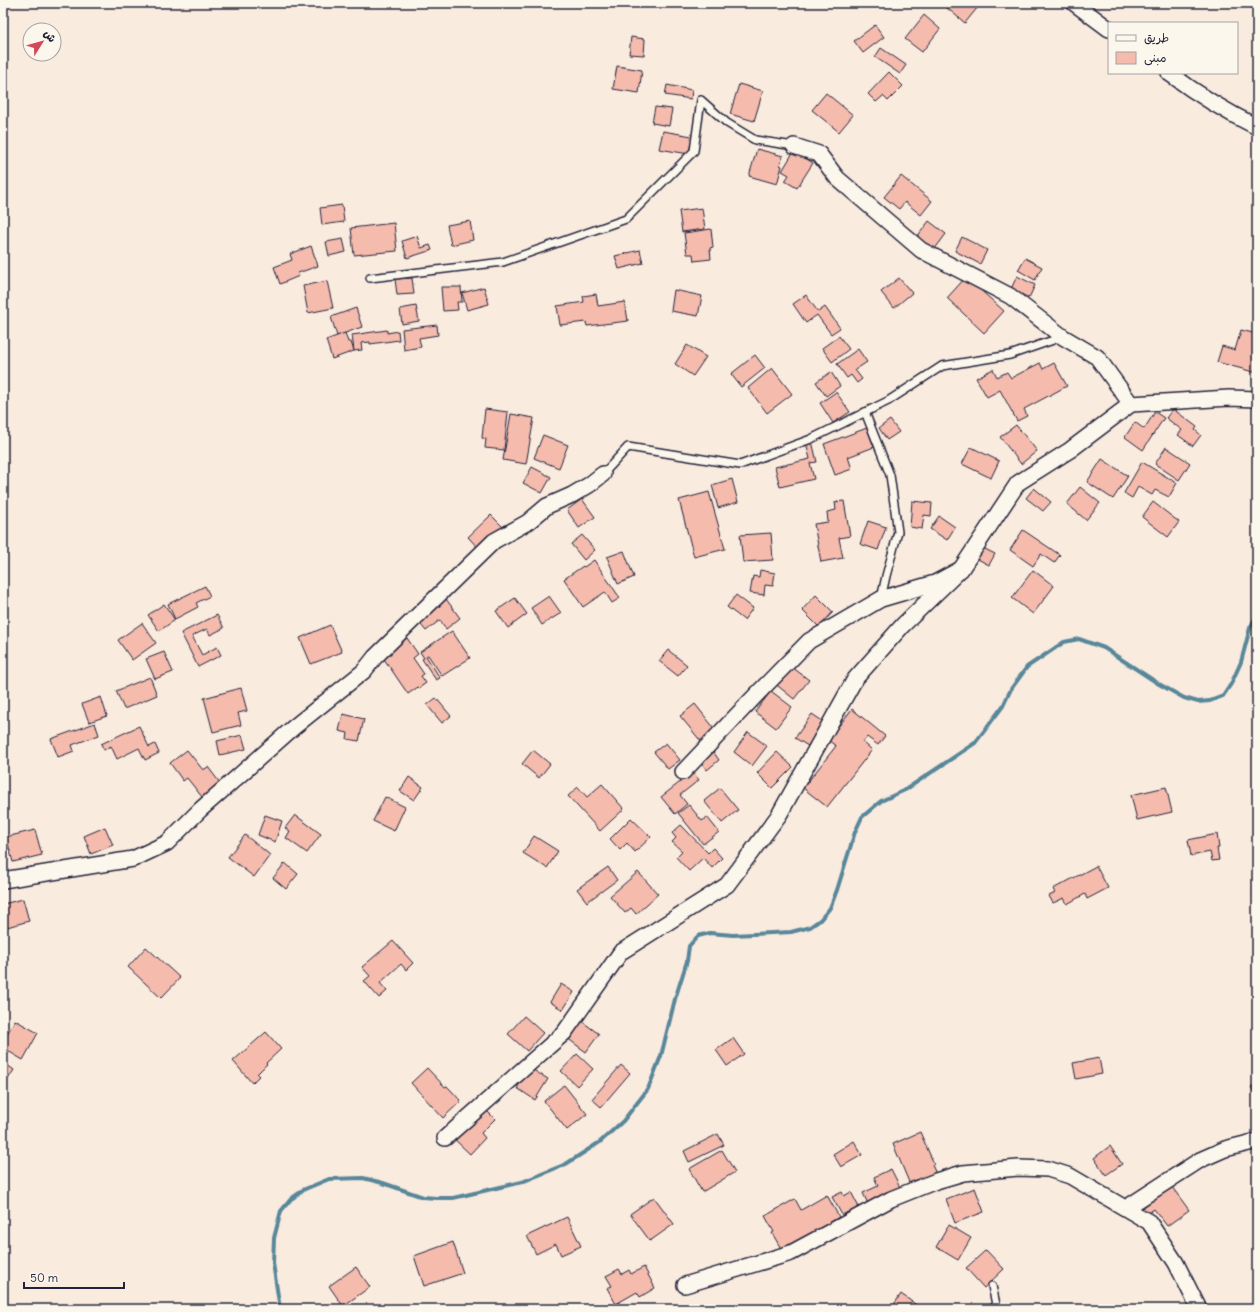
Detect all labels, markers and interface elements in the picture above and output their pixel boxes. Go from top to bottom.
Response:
north arrow [22,22,62,62]
legend [1108,22,1238,74]
text: ش [41,27,59,45]
text: طريق [1144,30,1169,45]
text: مبنى [1144,50,1167,66]
scale bar [24,1264,124,1290]
text: 50 m [30,1270,59,1285]

